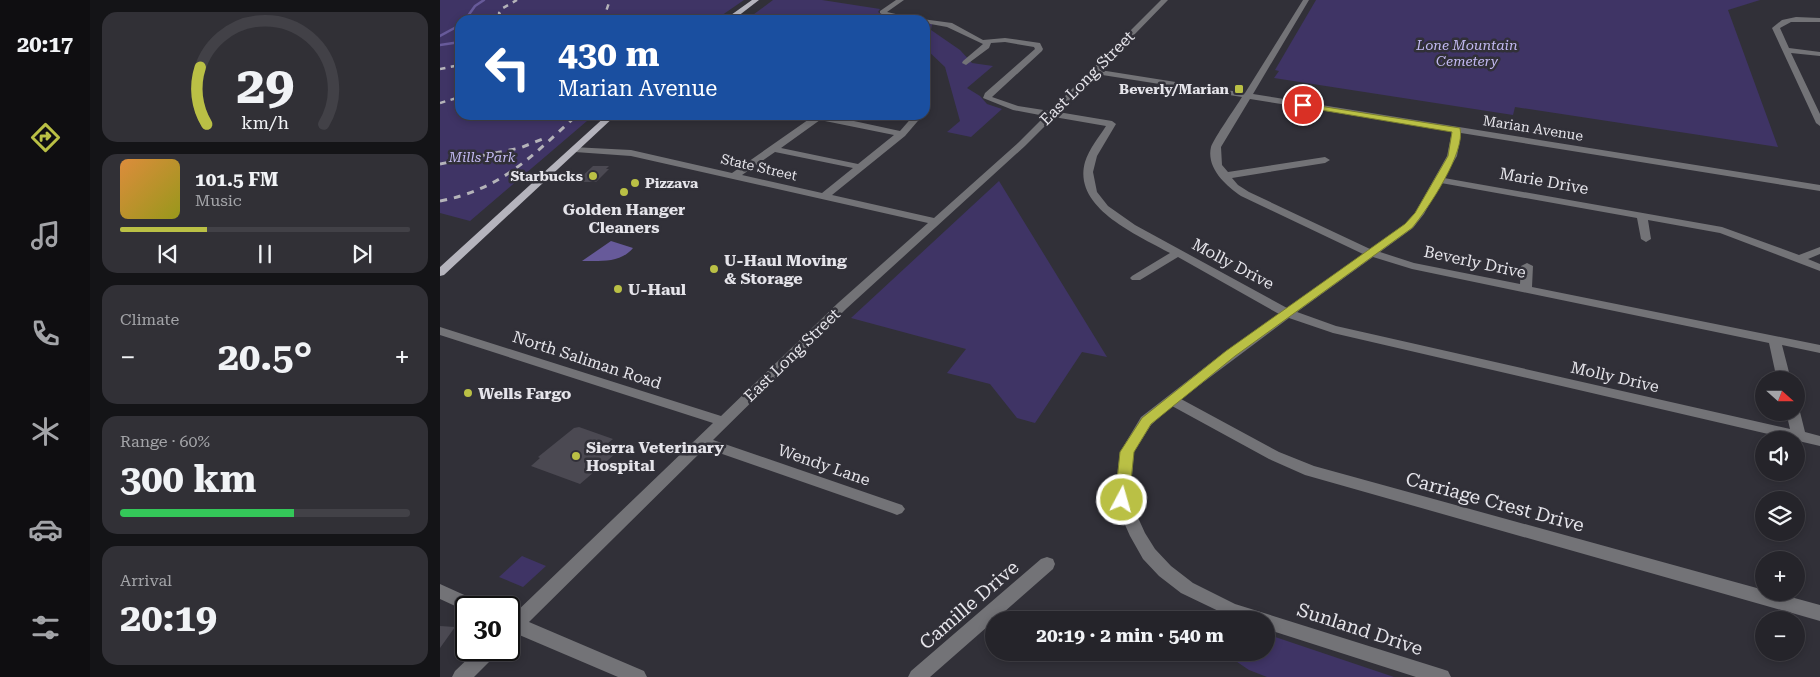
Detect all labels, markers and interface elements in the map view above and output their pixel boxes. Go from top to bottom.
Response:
street label: East Long Street [1036,27,1138,129]
text: 20:17 [17,32,73,57]
text: 430 m [558,34,659,75]
icon: left [475,35,540,100]
park label: Lone Mountain Cemetery [1415,37,1518,69]
text: 29 [236,55,294,116]
text: Marian Avenue [558,76,717,101]
place label: Beverly/Marian [1119,81,1230,97]
marker: Beverly/Marian [1233,83,1245,95]
pin [1282,84,1324,126]
icon: arrive [1289,91,1317,119]
text: km/h [241,112,289,133]
street label: Marian Avenue [1482,112,1585,144]
icon: directions [28,120,63,155]
park label: Mills Park [448,149,516,165]
street label: State Street [719,150,799,184]
street label: Marie Drive [1498,164,1590,198]
text: 101.5 FM [195,168,278,191]
place label: Starbucks [510,168,583,184]
marker: Starbucks [587,170,599,182]
place label: Pizzava [645,175,699,191]
marker: Pizzava [629,177,641,189]
marker: Golden Hanger Cleaners [618,186,630,198]
text: Music [195,191,242,210]
place label: Golden Hanger Cleaners [563,200,685,237]
icon: music [28,218,63,253]
street label: Molly Drive [1189,234,1277,294]
icon: previous [154,240,182,268]
icon: pause [251,240,279,268]
icon: next [348,240,376,268]
street label: Beverly Drive [1422,242,1528,282]
place label: U-Haul Moving & Storage [724,251,847,288]
marker: U-Haul Moving & Storage [708,263,720,275]
place label: U-Haul [628,280,687,299]
marker: U-Haul [612,283,624,295]
street label: East Long Street [740,304,844,406]
text: Climate [120,310,179,329]
icon: phone [28,316,63,351]
street label: North Saliman Road [510,327,664,393]
text: 20.5° [218,335,312,379]
text: − [120,341,136,374]
text: + [394,341,410,374]
street label: Molly Drive [1569,358,1661,396]
north arrow [1755,371,1805,421]
map controls [1755,371,1805,661]
place label: Wells Fargo [478,384,571,403]
marker: Wells Fargo [462,387,474,399]
icon: climate [28,414,63,449]
button: sound [1755,431,1805,481]
text: Range · 60% [120,432,210,451]
place label: Sierra Veterinary Hospital [586,438,724,475]
street label: Wendy Lane [775,440,873,490]
marker: Sierra Veterinary Hospital [570,450,582,462]
text: 300 km [120,457,256,501]
street label: Carriage Crest Drive [1403,467,1587,537]
position arrow [1095,473,1147,525]
button: layers [1755,491,1805,541]
icon: car [28,512,63,547]
button: + [1755,551,1805,601]
street label: Camille Drive [915,556,1023,654]
text: Arrival [120,571,172,590]
text: 20:19 [120,596,217,640]
speed limit sign: 30 [455,596,520,661]
street label: Sunland Drive [1294,598,1426,660]
icon: filters [28,610,63,645]
button: − [1755,611,1805,661]
text: 20:19 · 2 min · 540 m [1036,624,1224,647]

